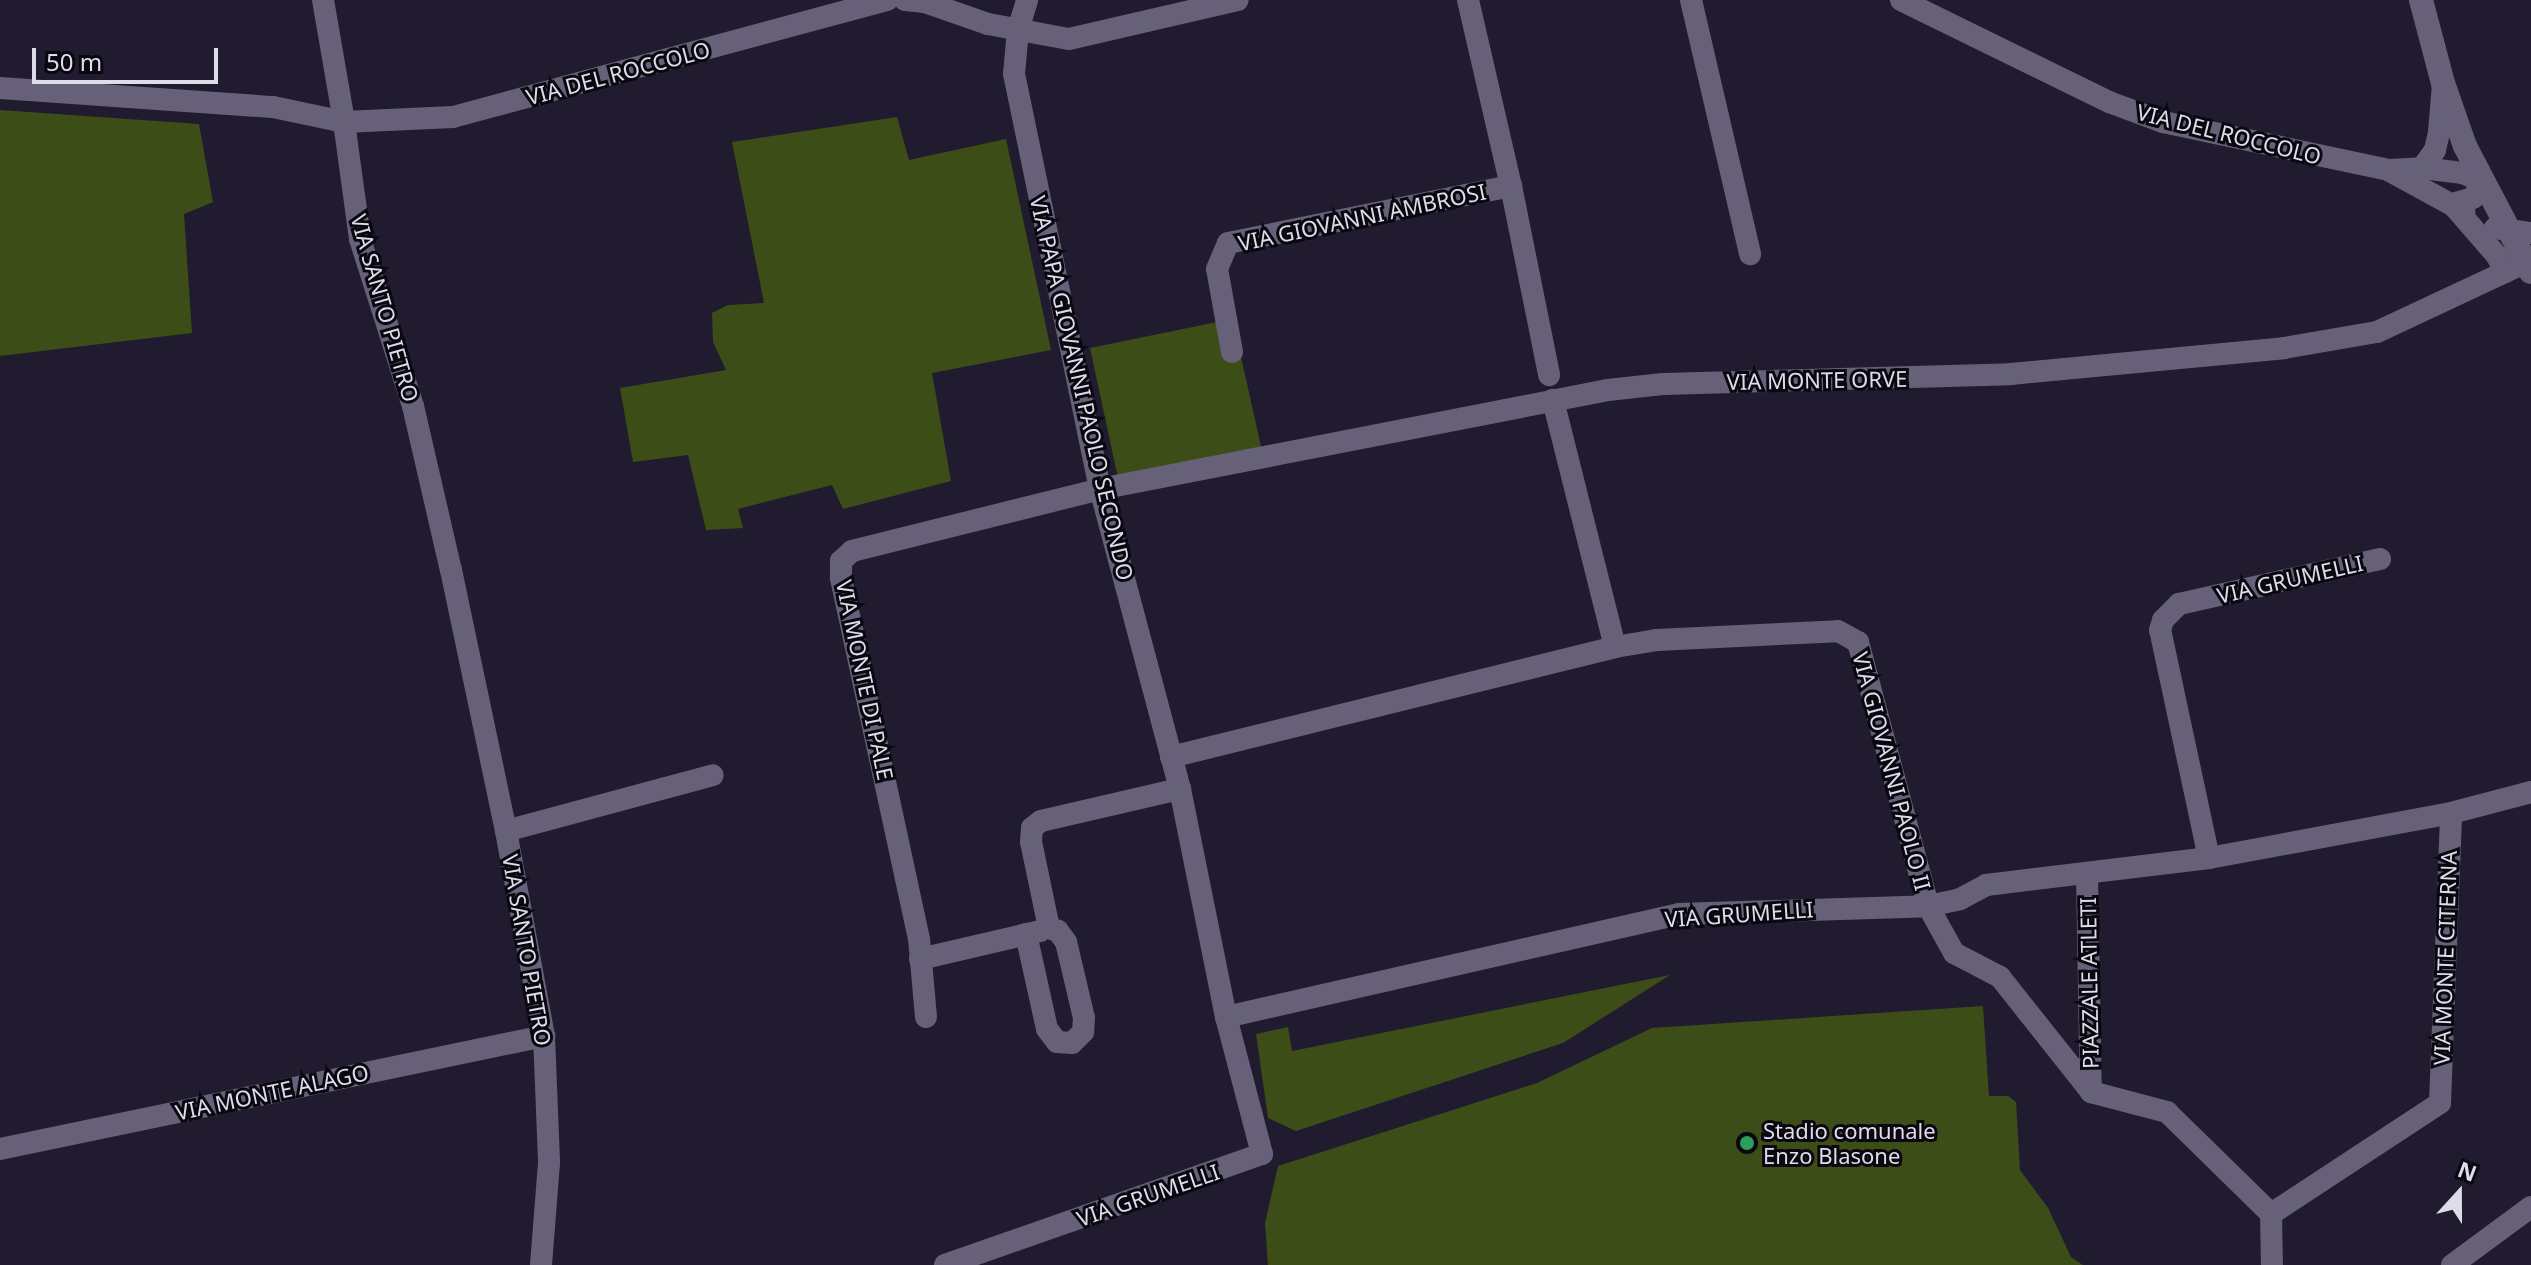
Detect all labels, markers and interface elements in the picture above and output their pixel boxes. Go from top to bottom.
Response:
scale bar [36,32,222,82]
street label: VIA DEL ROCCOLO [523,36,713,110]
text: 50 m [46,45,102,78]
street label: VIA DEL ROCCOLO [2134,98,2324,170]
street label: VIA GIOVANNI AMBROSI [1236,178,1488,256]
street label: VIA PAPA GIOVANNI PAOLO SECONDO [1025,193,1139,583]
street label: VIA SANTO PIETRO [346,211,424,405]
street label: VIA MONTE ORVE [1726,365,1908,395]
street label: VIA GRUMELLI [2214,549,2366,609]
street label: VIA MONTE DI PALE [831,578,899,782]
street label: VIA GIOVANNI PAOLO II [1847,649,1937,893]
street label: VIA MONTE CITERNA [2428,850,2462,1066]
street label: VIA SANTO PIETRO [497,852,557,1048]
street label: VIA GRUMELLI [1664,896,1814,932]
street label: PIAZZALE ATLETI [2074,897,2104,1069]
street label: VIA MONTE ALAGO [173,1059,371,1125]
place label: Stadio comunale Enzo Blasone [1763,1117,1936,1168]
marker: Stadio comunale Enzo Blasone [1738,1134,1756,1152]
north arrow [2419,1153,2499,1233]
text: N [2454,1153,2481,1188]
street label: VIA GRUMELLI [1073,1158,1223,1232]

